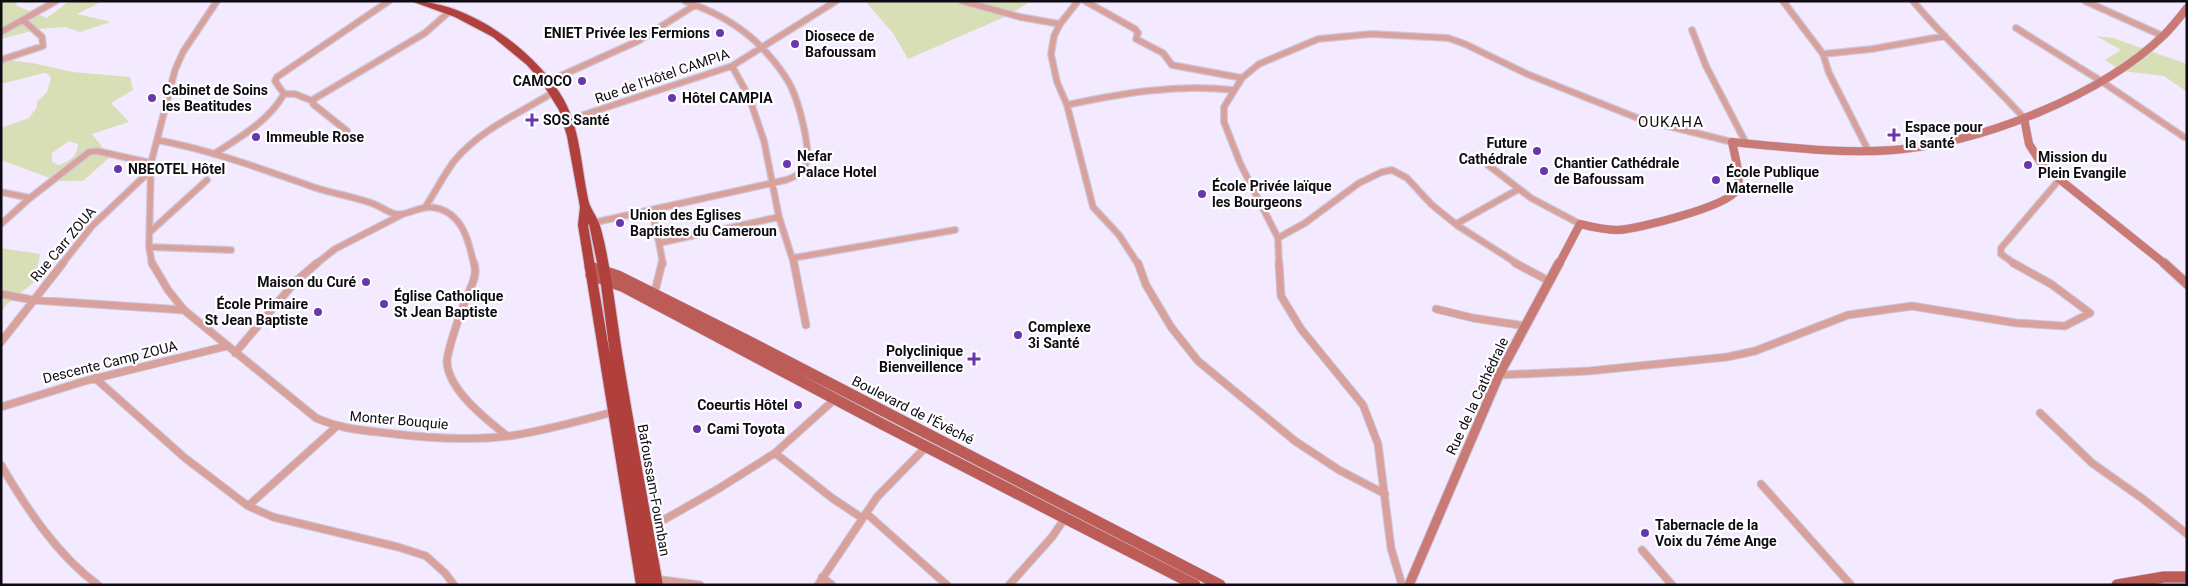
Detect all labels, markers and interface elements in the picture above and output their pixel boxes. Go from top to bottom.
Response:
place label: ENIET Privée les Fermions [544,25,710,41]
marker: ENIET Privée les Fermions [714,27,726,39]
place label: Diosece de Bafoussam [805,28,876,60]
marker: Diosece de Bafoussam [789,38,801,50]
street label: Rue de l'Hôtel CAMPIA [593,45,731,107]
place label: CAMOCO [513,73,572,89]
marker: CAMOCO [576,75,588,87]
place label: Cabinet de Soins les Beatitudes [162,82,268,114]
place label: Hôtel CAMPIA [682,90,773,106]
marker: Cabinet de Soins les Beatitudes [146,92,158,104]
marker: Hôtel CAMPIA [666,92,678,104]
place label: SOS Santé [543,112,610,128]
marker: SOS Santé [525,113,539,127]
district label: OUKAHA [1638,113,1704,131]
place label: Espace pour la santé [1905,119,1983,151]
marker: Espace pour la santé [1887,128,1901,142]
place label: Immeuble Rose [266,129,364,145]
marker: Immeuble Rose [250,131,262,143]
place label: Future Cathédrale [1459,135,1527,167]
marker: Future Cathédrale [1531,145,1543,157]
place label: Nefar Palace Hotel [797,148,877,180]
place label: Mission du Plein Evangile [2038,149,2127,181]
place label: Chantier Cathédrale de Bafoussam [1554,155,1680,187]
marker: Nefar Palace Hotel [781,158,793,170]
marker: Mission du Plein Evangile [2022,159,2034,171]
place label: NBEOTEL Hôtel [128,161,225,177]
marker: NBEOTEL Hôtel [112,163,124,175]
place label: École Publique Maternelle [1726,163,1820,196]
marker: Chantier Cathédrale de Bafoussam [1538,165,1550,177]
marker: École Publique Maternelle [1710,174,1722,186]
place label: École Privée laïque les Bourgeons [1212,177,1332,210]
marker: École Privée laïque les Bourgeons [1196,188,1208,200]
street label: Rue Carr ZOUA [27,203,99,285]
place label: Union des Eglises Baptistes du Cameroun [630,207,777,239]
marker: Union des Eglises Baptistes du Cameroun [614,217,626,229]
place label: Maison du Curé [257,274,356,290]
marker: Maison du Curé [360,276,372,288]
place label: Église Catholique St Jean Baptiste [394,287,504,320]
place label: École Primaire St Jean Baptiste [205,295,308,328]
marker: Église Catholique St Jean Baptiste [378,298,390,310]
marker: École Primaire St Jean Baptiste [312,306,324,318]
place label: Complexe 3i Santé [1028,319,1091,351]
marker: Complexe 3i Santé [1012,329,1024,341]
street label: Rue de la Cathédrale [1443,335,1511,457]
street label: Descente Camp ZOUA [41,338,179,386]
place label: Polyclinique Bienveillence [879,343,963,375]
marker: Polyclinique Bienveillence [967,352,981,366]
street label: Boulevard de l'Évêché [849,371,977,448]
place label: Coeurtis Hôtel [697,397,788,413]
marker: Coeurtis Hôtel [792,399,804,411]
street label: Monter Bouquie [349,408,449,432]
place label: Cami Toyota [707,421,785,437]
street label: Bafoussam-Foumban [634,423,674,557]
marker: Cami Toyota [691,423,703,435]
place label: Tabernacle de la Voix du 7éme Ange [1655,517,1777,549]
marker: Tabernacle de la Voix du 7éme Ange [1639,527,1651,539]

